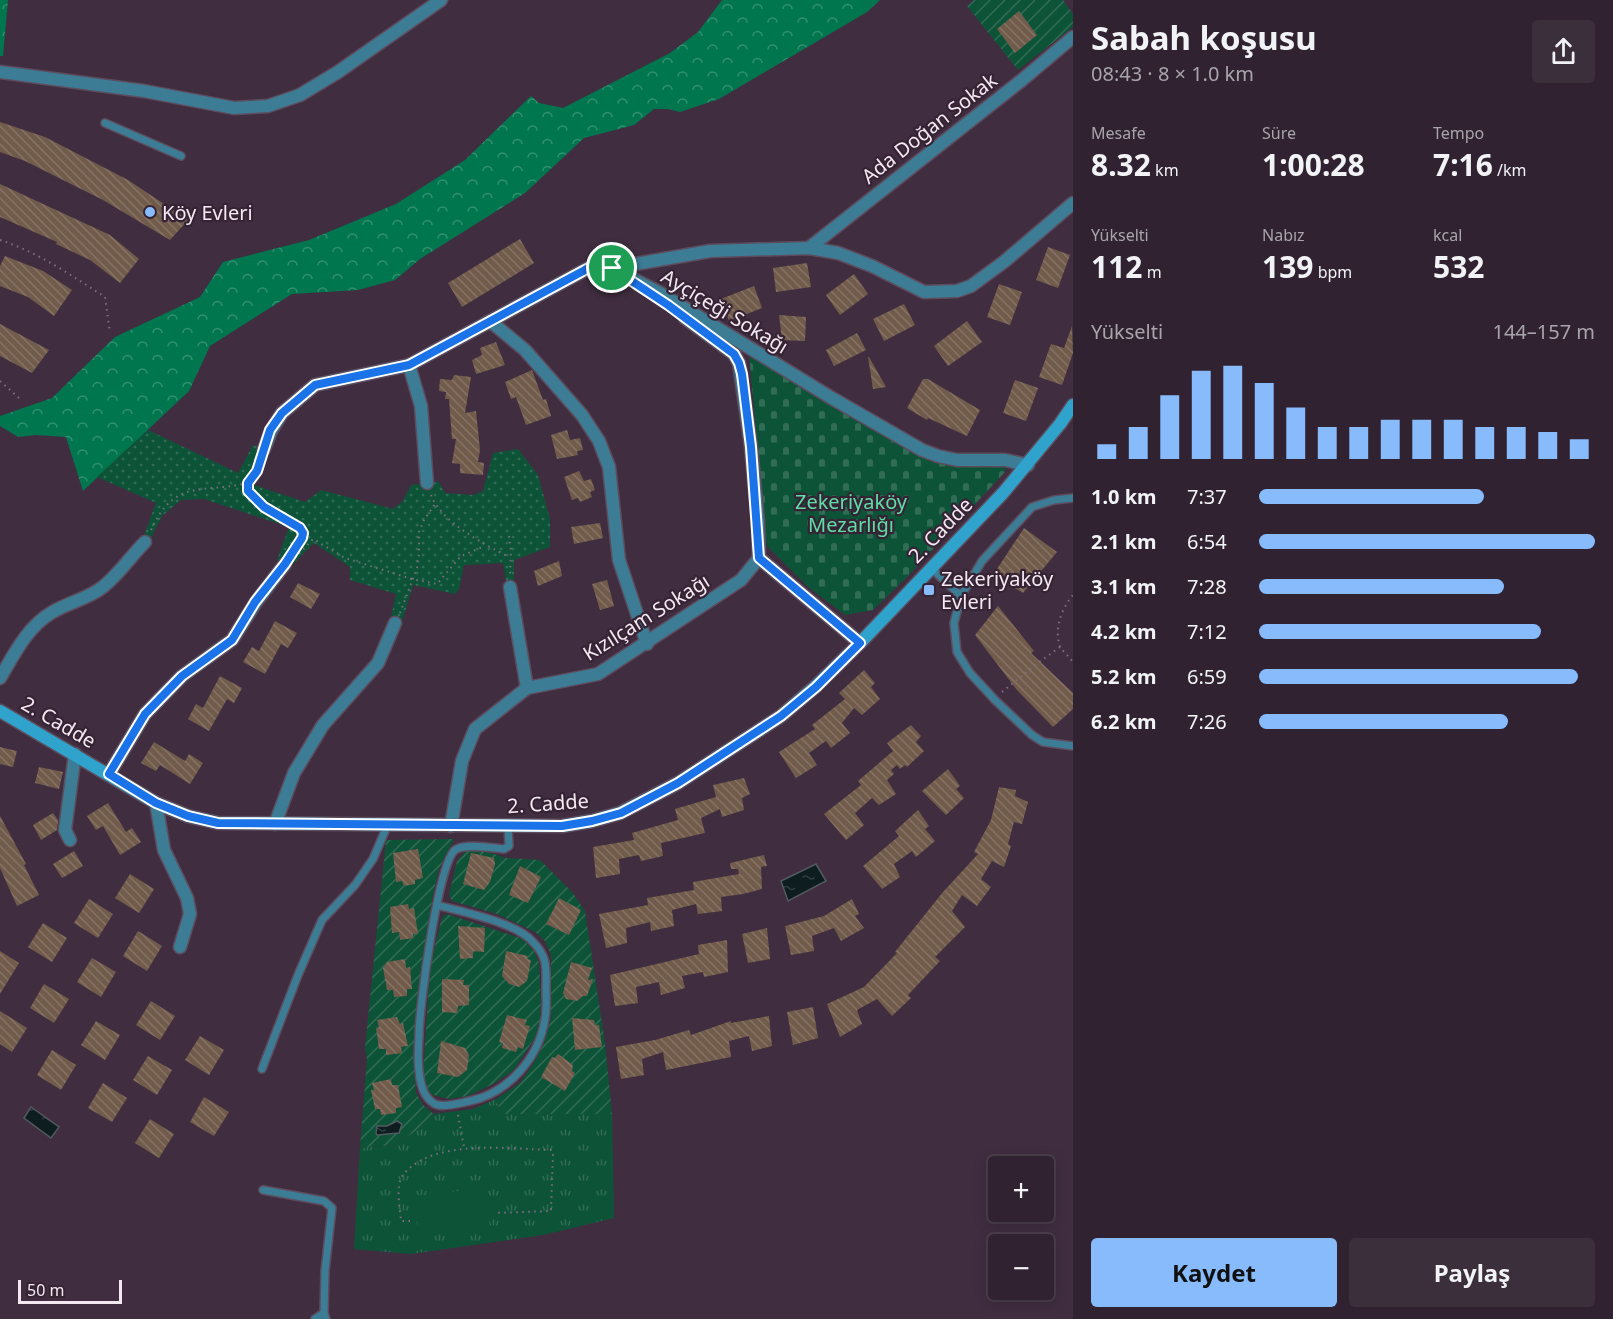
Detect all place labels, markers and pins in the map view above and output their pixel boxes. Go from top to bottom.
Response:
place label: Köy Evleri [162,199,253,226]
marker: Köy Evleri [143,205,157,219]
pin [586,242,637,293]
place label: Zekeriyaköy Evleri [941,565,1054,615]
marker: Zekeriyaköy Evleri [922,583,936,597]

